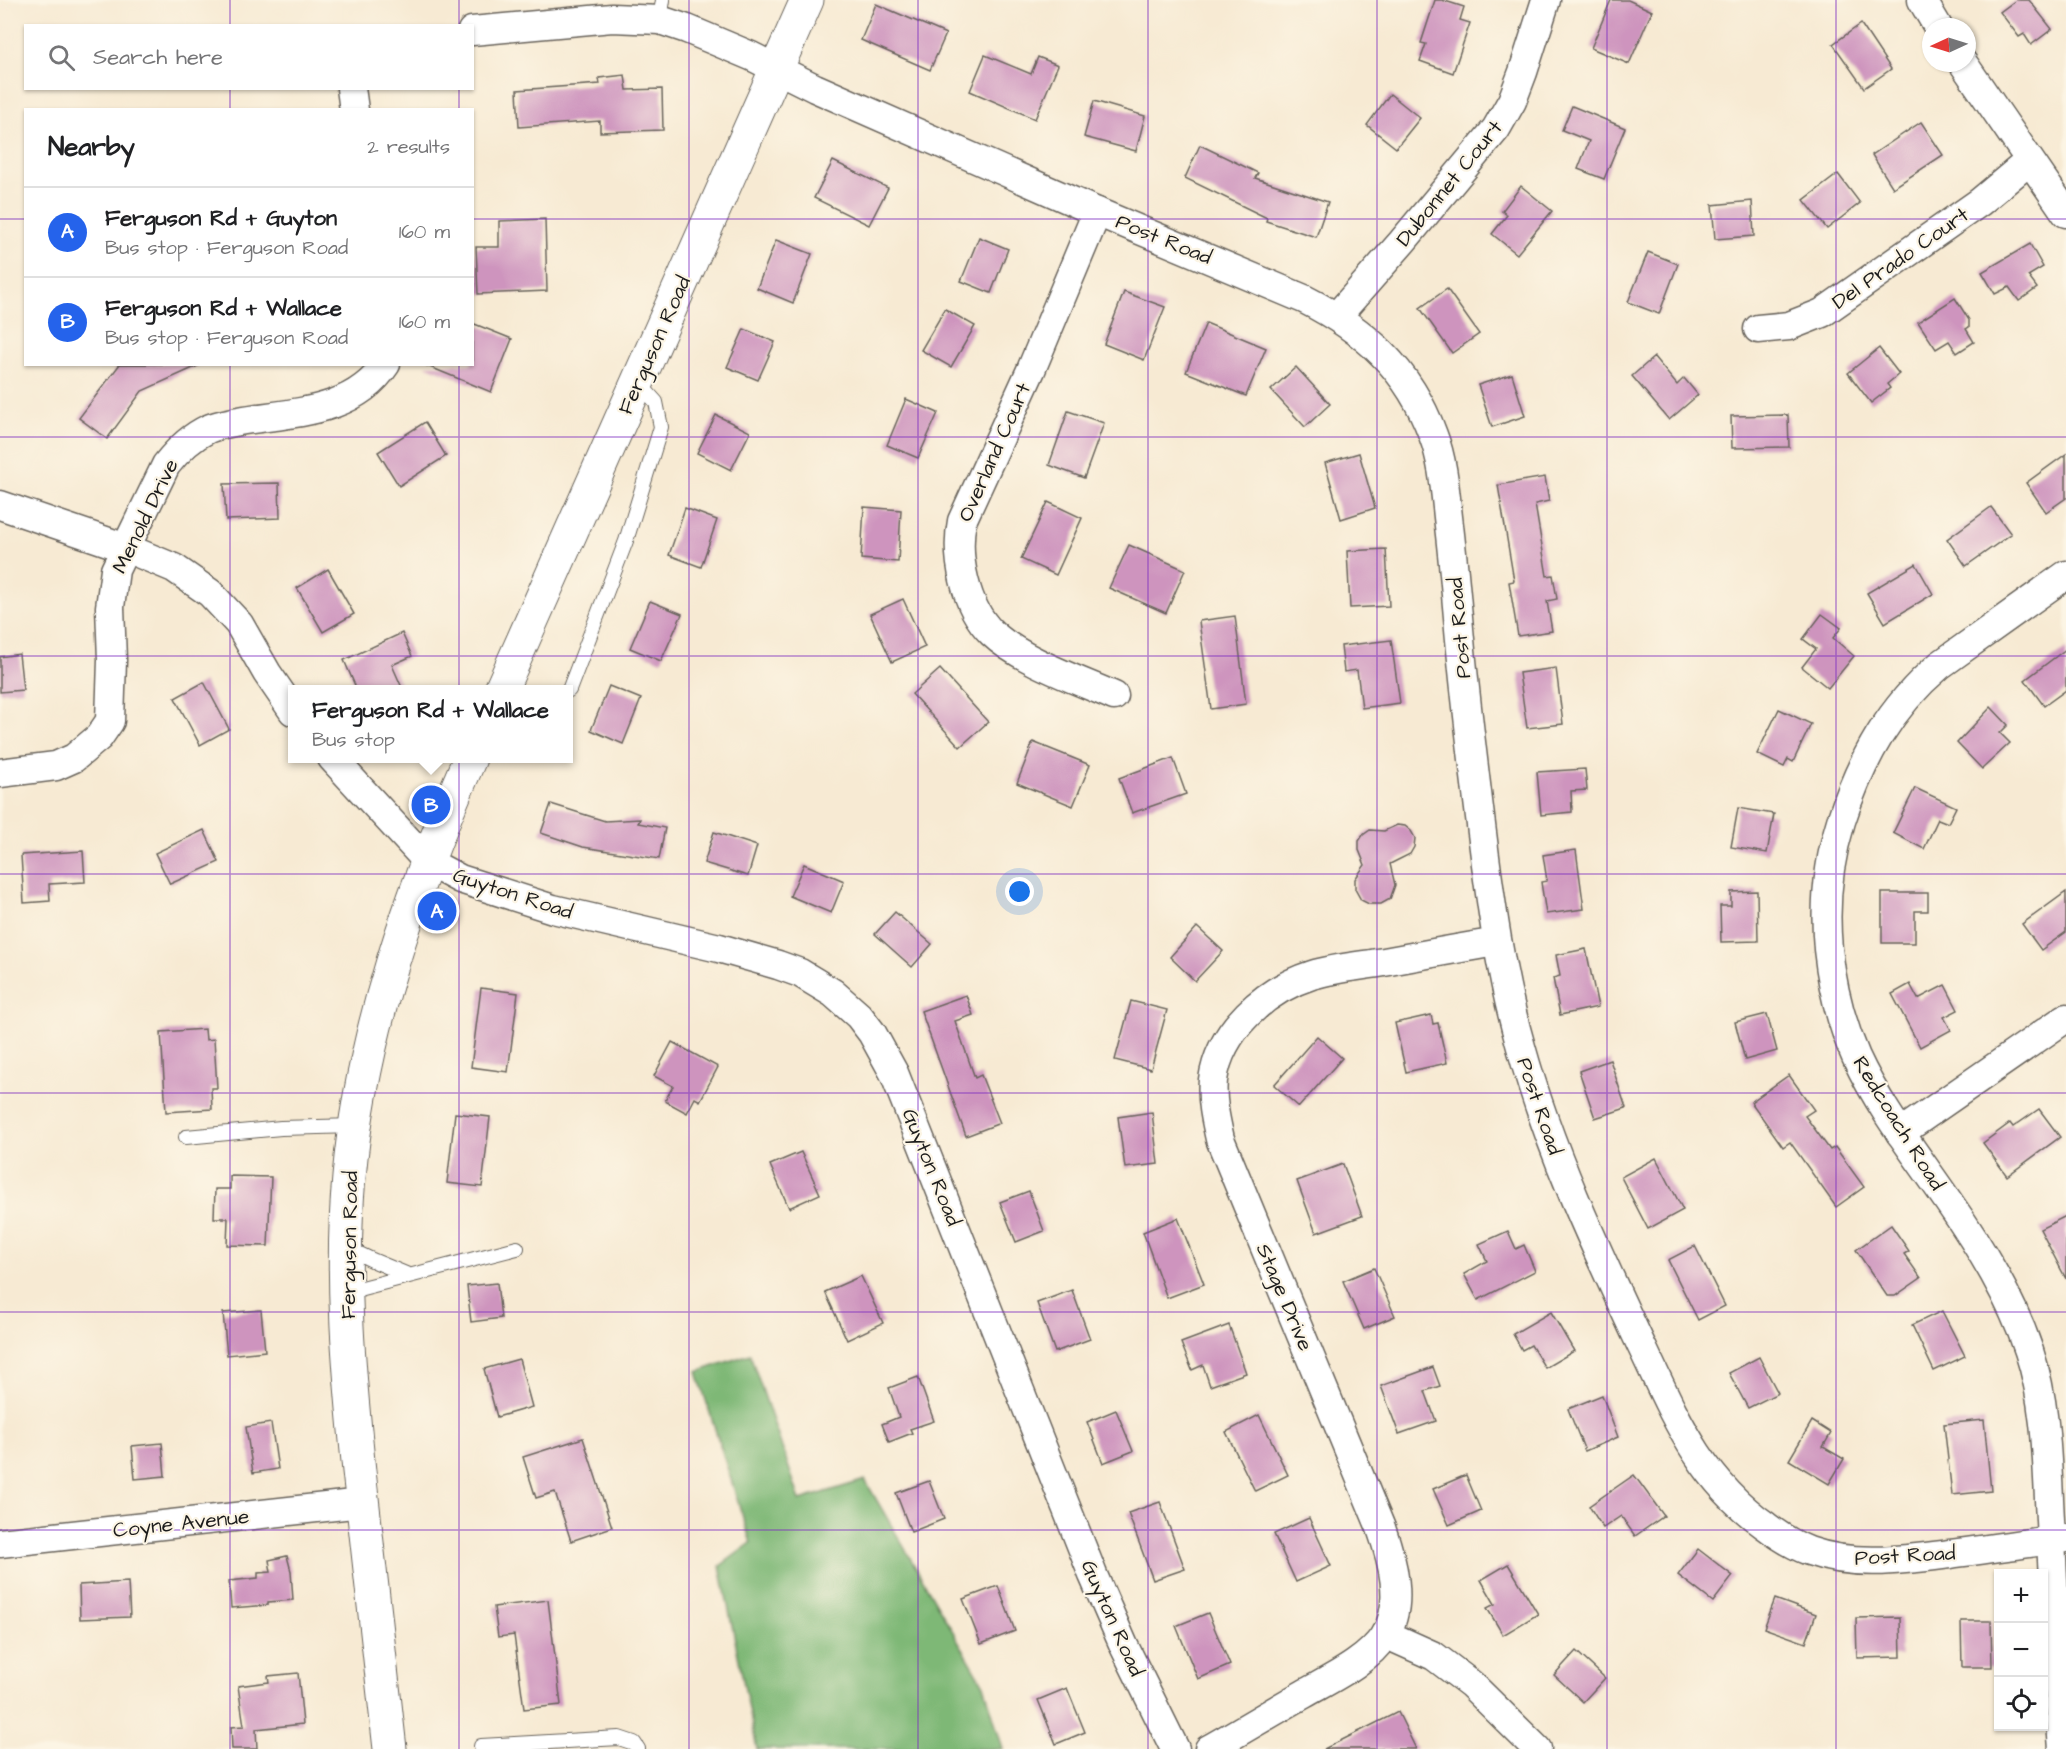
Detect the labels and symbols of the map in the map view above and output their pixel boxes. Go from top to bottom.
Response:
north arrow [1922,18,1976,72]
street label: Dubonnet Court [1389,114,1510,253]
street label: Del Prado Court [1826,200,1975,316]
street label: Post Road [1112,207,1216,272]
street label: Ferguson Road [611,271,700,420]
street label: Overland Court [951,378,1038,526]
street label: Menold Drive [105,454,186,578]
street label: Post Road [1441,576,1478,679]
pin: B [412,782,450,828]
street label: Guyton Road [449,860,577,928]
your location [1005,877,1034,906]
pin: A [418,888,456,934]
street label: Redcoach Road [1846,1051,1952,1196]
street label: Post Road [1509,1054,1570,1159]
street label: Guyton Road [893,1104,968,1231]
street label: Ferguson Road [334,1170,367,1320]
street label: Stage Drive [1247,1239,1320,1356]
street label: Coyne Avenue [112,1502,251,1547]
street label: Post Road [1854,1538,1956,1573]
street label: Guyton Road [1072,1556,1151,1682]

